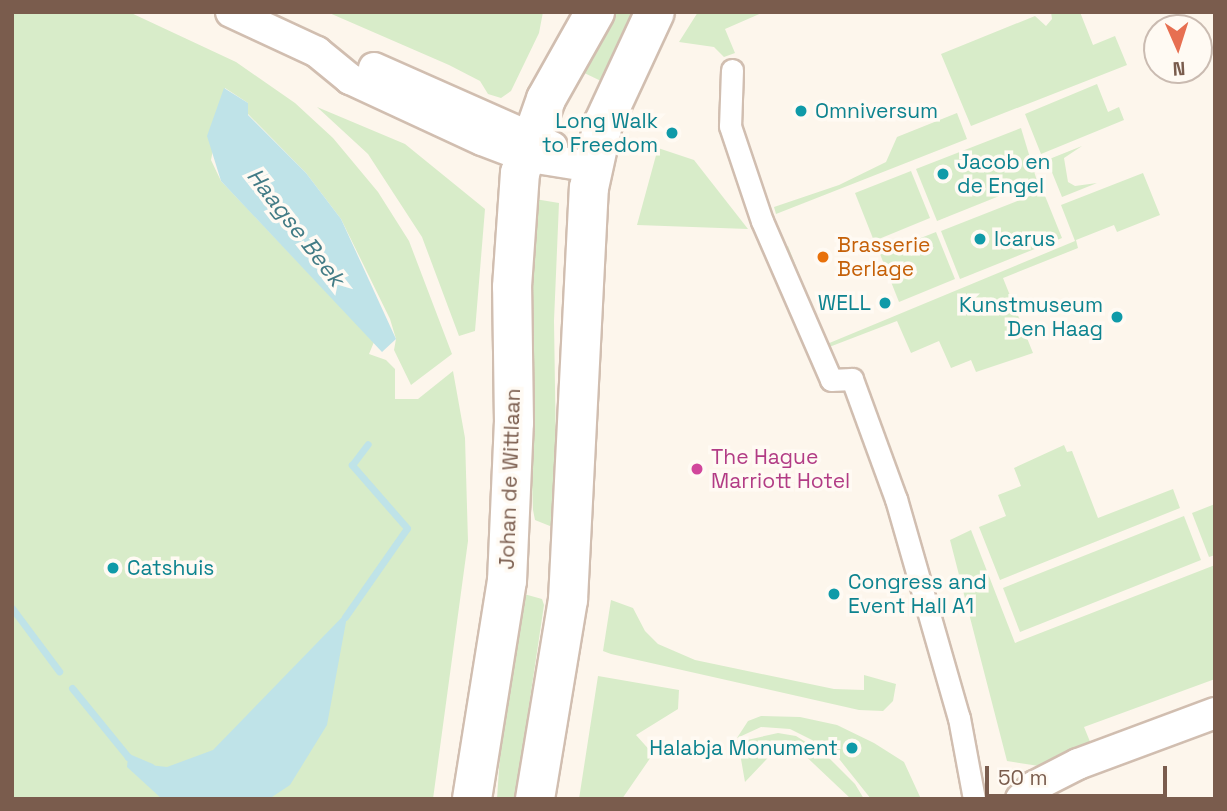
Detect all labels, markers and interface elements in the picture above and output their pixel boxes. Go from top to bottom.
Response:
north arrow [1143,14,1213,84]
text: N [1172,56,1186,81]
place label: Omniversum [815,98,938,124]
marker: Omniversum [793,103,809,119]
place label: Long Walk to Freedom [542,108,658,158]
marker: Long Walk to Freedom [664,125,680,141]
place label: Jacob en de Engel [957,149,1050,199]
water label: Haagse Beek [241,162,351,292]
marker: Jacob en de Engel [935,166,951,182]
place label: Icarus [994,226,1056,252]
marker: Icarus [972,231,988,247]
place label: Brasserie Berlage [837,232,930,282]
marker: Brasserie Berlage [815,249,831,265]
place label: WELL [818,290,871,316]
place label: Kunstmuseum Den Haag [959,292,1103,342]
marker: WELL [877,295,893,311]
marker: Kunstmuseum Den Haag [1109,309,1125,325]
street label: Johan de Wittlaan [494,388,526,570]
place label: The Hague Marriott Hotel [711,444,850,494]
marker: The Hague Marriott Hotel [689,461,705,477]
place label: Catshuis [127,555,214,581]
marker: Catshuis [105,560,121,576]
place label: Congress and Event Hall A1 [848,569,987,619]
marker: Congress and Event Hall A1 [826,586,842,602]
place label: Halabja Monument [649,735,838,761]
marker: Halabja Monument [844,740,860,756]
scale bar [989,752,1171,796]
text: 50 m [998,764,1048,791]

